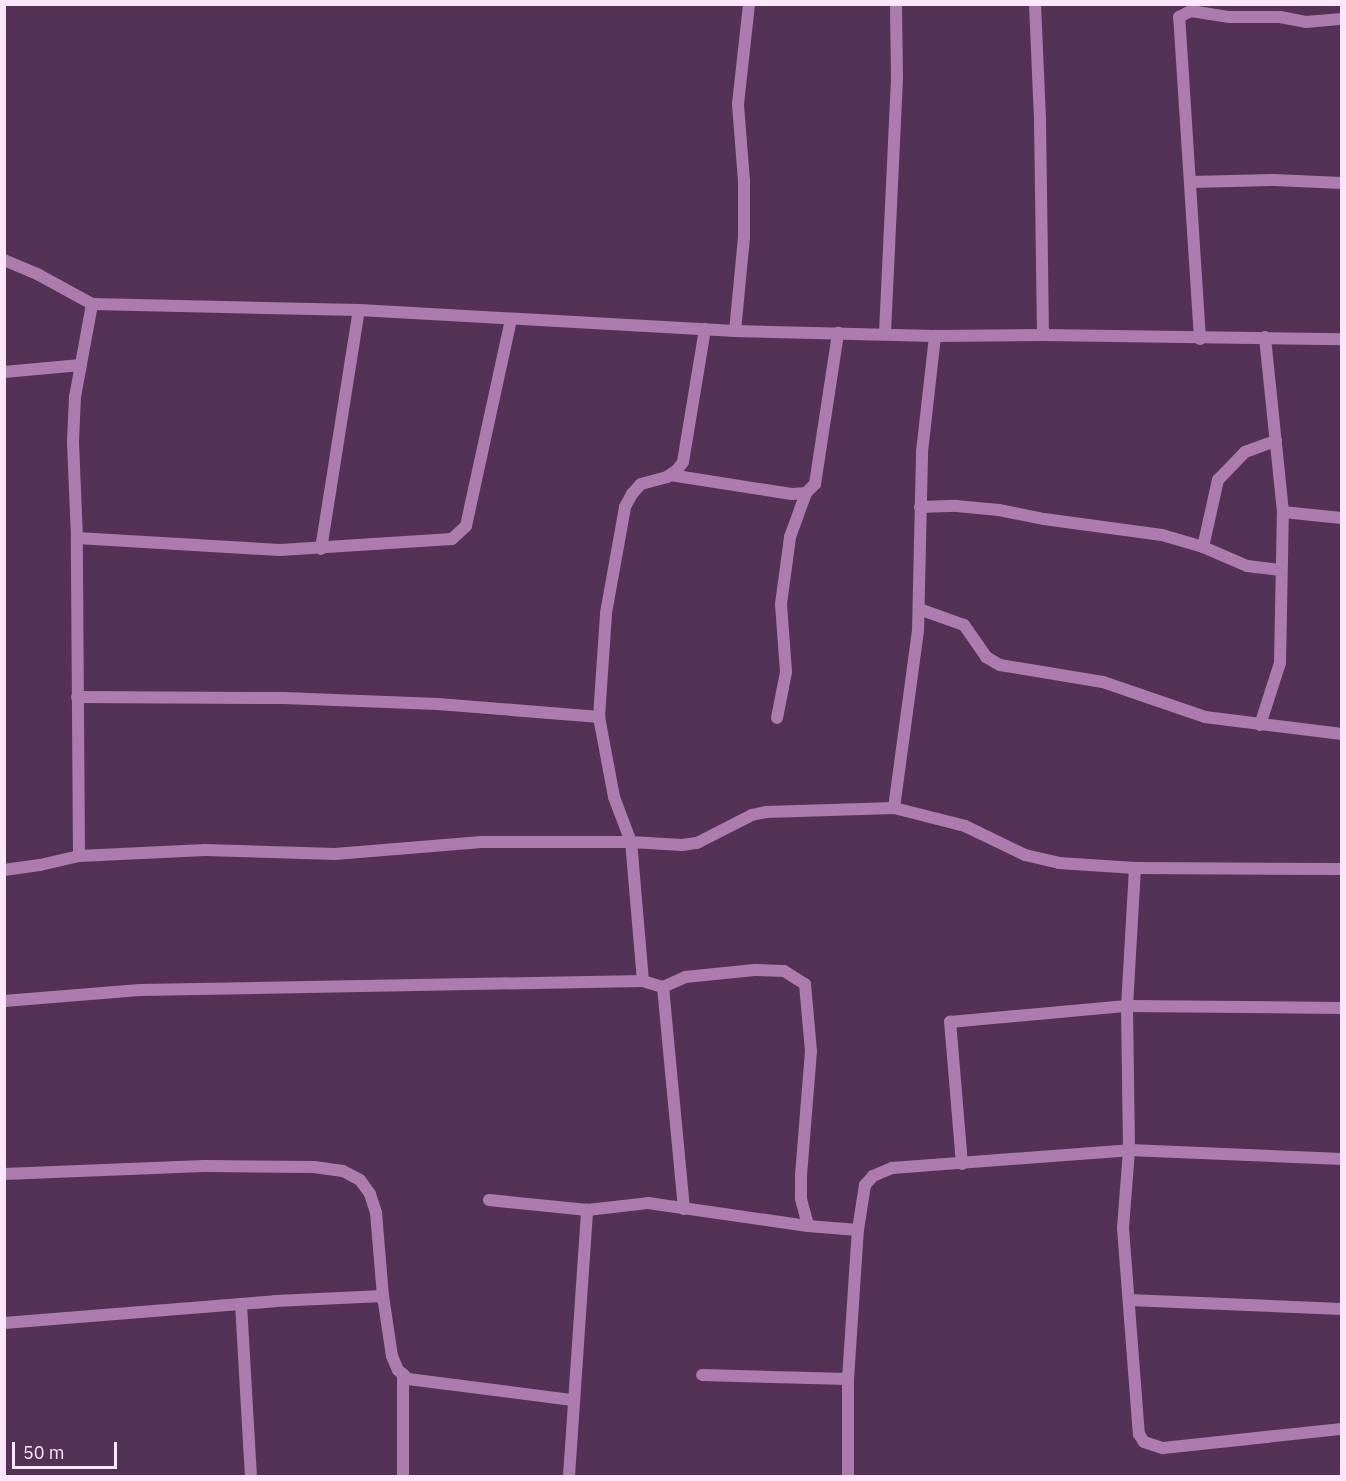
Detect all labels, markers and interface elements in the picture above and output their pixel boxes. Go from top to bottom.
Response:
scale bar [15,1430,120,1468]
text: 50 m [23,1441,65,1464]

